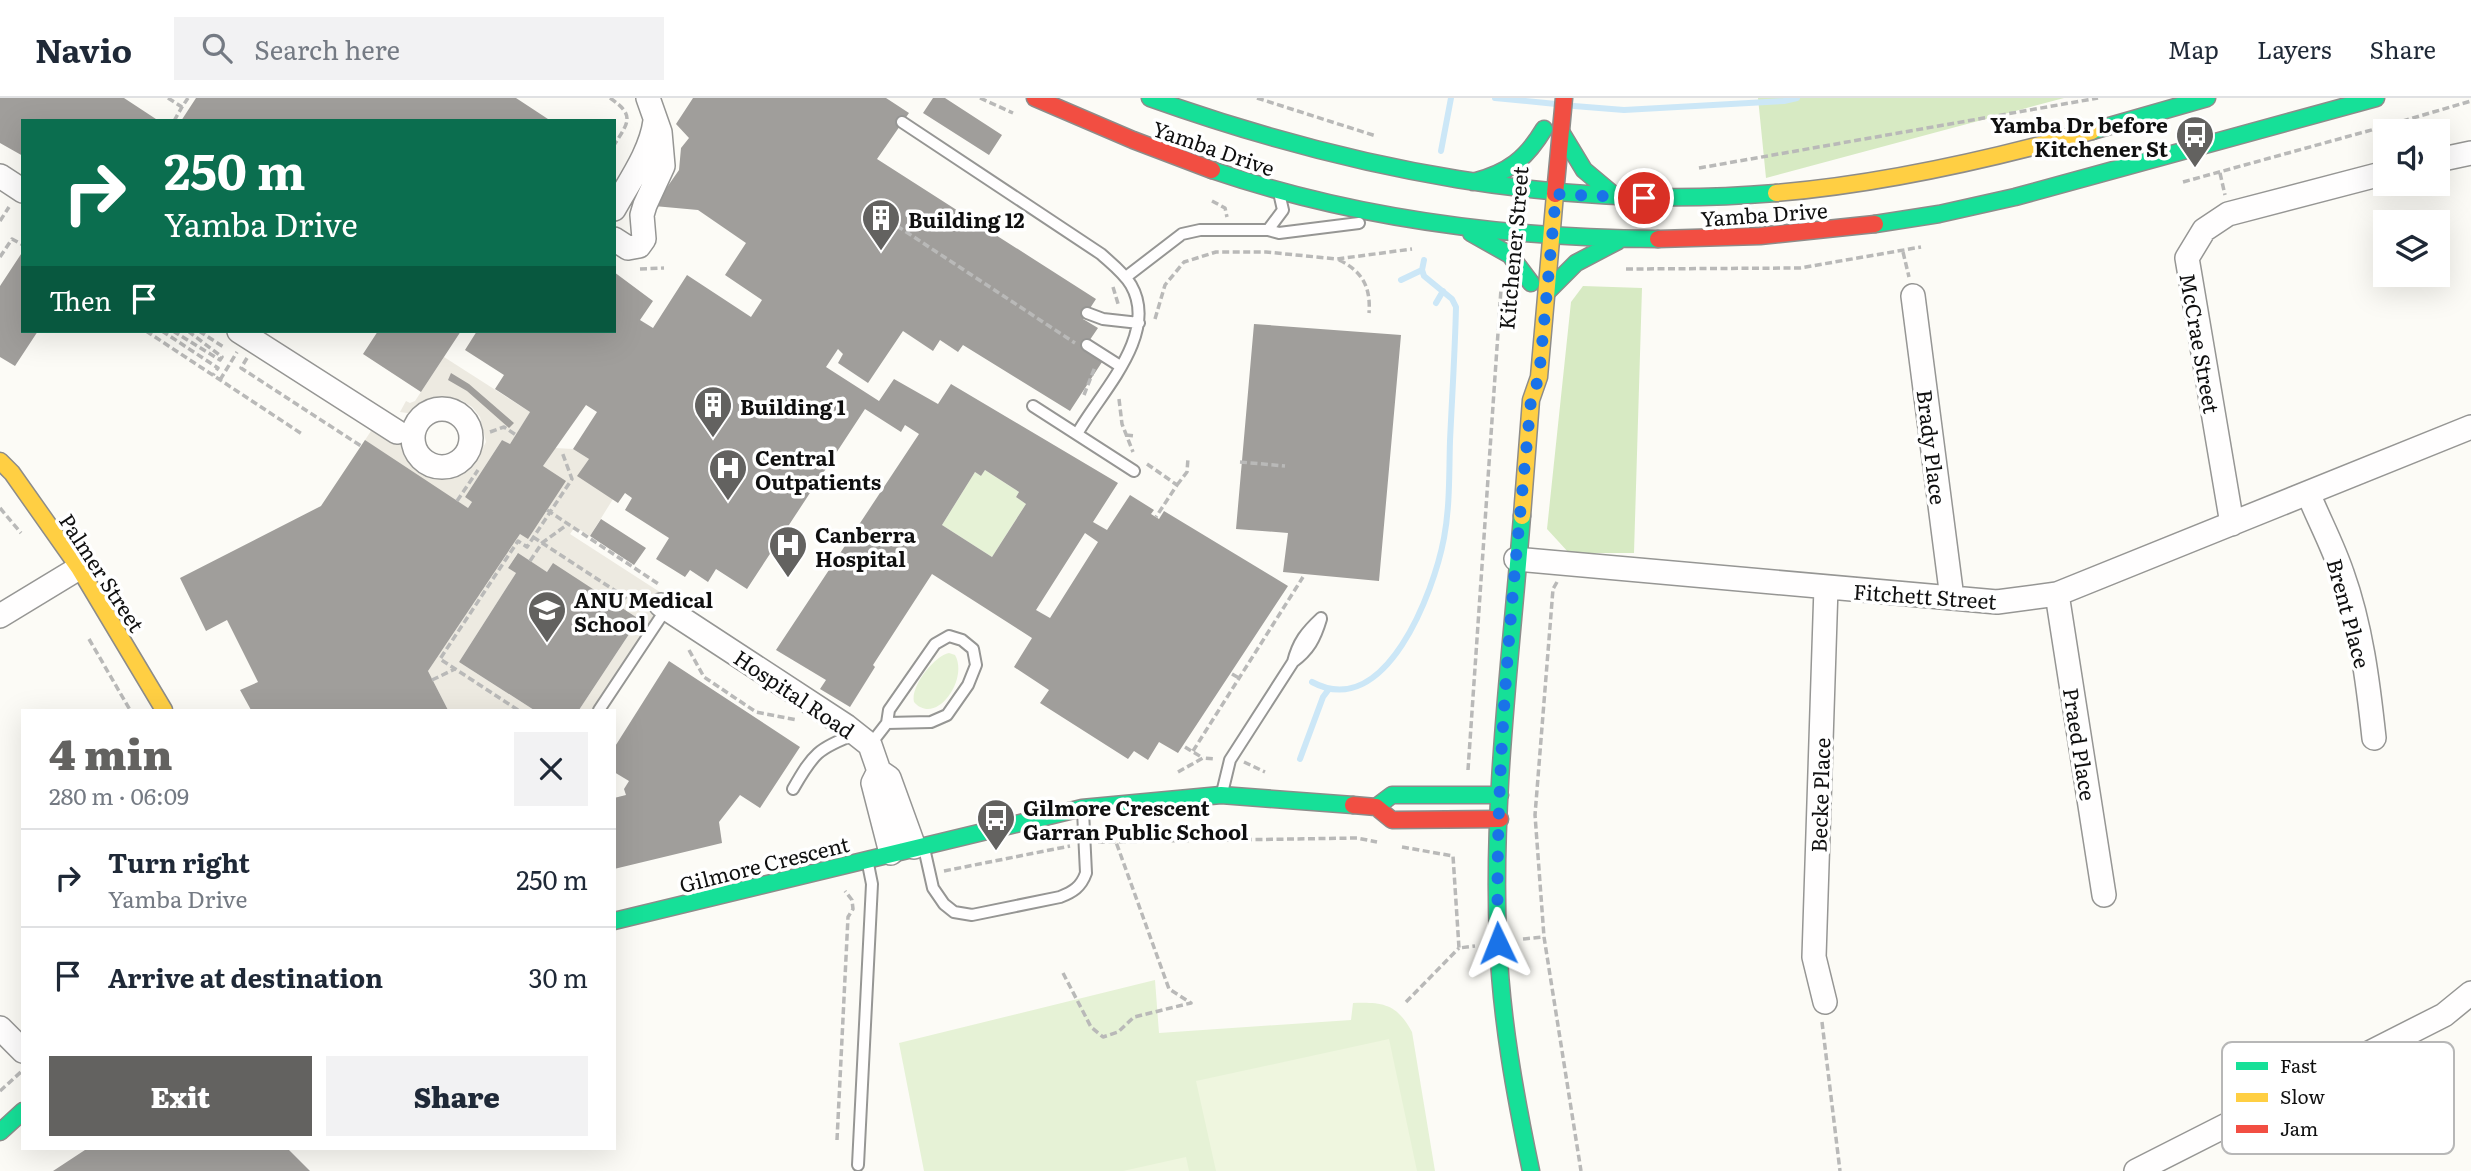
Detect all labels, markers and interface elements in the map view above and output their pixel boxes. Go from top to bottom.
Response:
search box [174,17,664,80]
text: Navio [35,24,132,73]
icon: search [198,29,236,67]
text: Search here [254,29,400,68]
text: Map [2168,31,2219,66]
text: Layers [2257,31,2331,66]
text: Share [2369,31,2436,66]
place label: Yamba Dr before Kitchener St [1990,108,2169,163]
street label: Yamba Drive [1149,112,1279,182]
bus stop icon: Yamba Dr before Kitchener St [2174,114,2216,169]
map controls [2373,119,2450,287]
button: sound [2373,119,2450,196]
text: 250 m [164,132,306,205]
icon: right [49,147,140,238]
street label: Kitchener Street [1489,164,1535,331]
pin [1614,168,1674,228]
icon: arrive [1625,179,1663,217]
street label: Yamba Drive [1699,193,1829,233]
building icon: Building 12 [860,197,902,252]
text: Yamba Drive [164,199,358,247]
place label: Building 12 [908,203,1025,234]
button: layers [2373,210,2450,287]
street label: McCrae Street [2173,270,2229,416]
text: Then [49,280,111,319]
icon: arrive [125,280,163,318]
building icon: Building 1 [692,384,734,439]
street label: Brady Place [1911,388,1955,506]
place label: Building 1 [740,390,846,421]
place label: Central Outpatients [755,441,881,496]
hospital icon: Central Outpatients [707,447,749,502]
street label: Palmer Street [53,507,153,638]
place label: Canberra Hospital [815,518,917,573]
hospital icon: Canberra Hospital [767,524,809,579]
street label: Brent Place [2320,555,2380,671]
street label: Fitchett Street [1852,575,1998,616]
place label: ANU Medical School [574,583,714,638]
school or university icon: ANU Medical School [526,589,568,644]
street label: Hospital Road [728,641,862,745]
street label: Praed Place [2057,685,2105,803]
text: 4 min [49,721,173,783]
button: close [514,732,588,806]
street label: Becke Place [1802,737,1836,853]
text: 280 m · 06:09 [49,778,189,812]
place label: Gilmore Crescent Garran Public School [1023,791,1249,846]
bus stop icon: Gilmore Crescent Garran Public School [975,797,1017,852]
street label: Gilmore Crescent [676,827,853,899]
text: Turn right [108,842,250,881]
icon: right [49,859,87,897]
text: 250 m [516,859,588,898]
text: Yamba Drive [108,881,247,915]
position arrow [1461,906,1535,980]
icon: arrive [49,957,87,995]
text: Arrive at destination [108,957,383,996]
text: 30 m [528,957,588,996]
legend [2222,1042,2454,1154]
text: Fast [2280,1051,2317,1079]
button: Exit [49,1056,312,1136]
button: Share [326,1056,588,1136]
text: Slow [2280,1082,2325,1110]
text: Jam [2280,1114,2318,1142]

